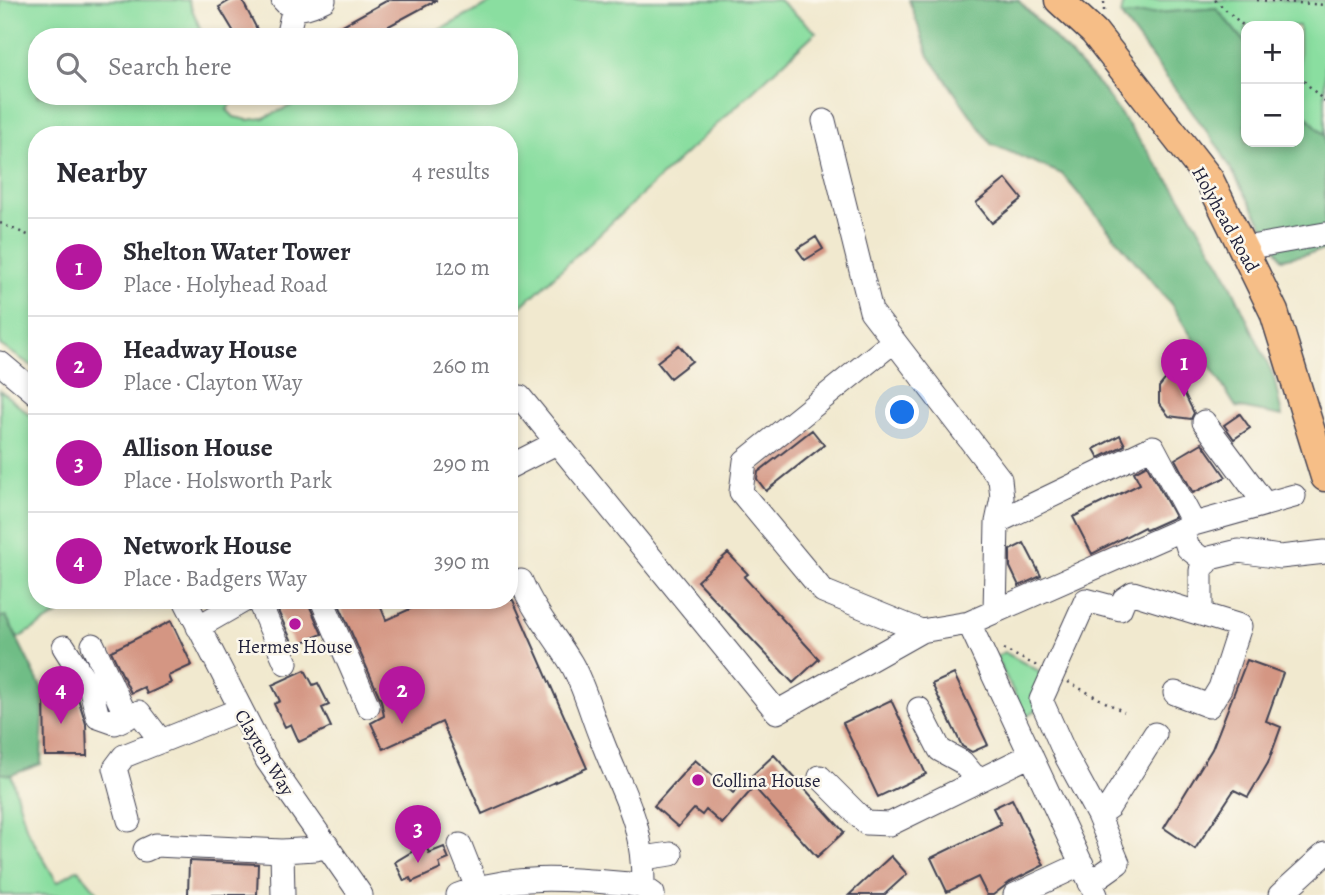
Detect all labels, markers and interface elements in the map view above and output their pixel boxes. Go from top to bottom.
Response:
map controls [1241,21,1304,147]
button: + [1241,21,1304,84]
search box [28,28,518,105]
icon: search [52,48,90,86]
text: Search here [108,49,232,84]
button: − [1241,84,1304,147]
text: Nearby [56,152,147,192]
text: 4 results [412,156,490,187]
street label: Holyhead Road [1185,162,1265,278]
text: Shelton Water Tower [123,234,351,269]
text: 1 [75,252,83,283]
text: 120 m [435,252,490,283]
text: Place · Holyhead Road [123,269,328,300]
text: Headway House [123,332,297,367]
pin: 1 [1161,339,1207,397]
text: 2 [73,350,85,381]
text: 260 m [432,350,490,381]
text: Place · Clayton Way [123,367,302,398]
your location [885,395,919,429]
text: Allison House [123,430,273,465]
text: 3 [74,448,84,479]
text: 290 m [433,448,490,479]
text: Place · Holsworth Park [123,465,332,496]
text: Network House [123,528,292,563]
text: 4 [74,546,84,577]
text: 390 m [434,546,490,577]
text: Place · Badgers Way [123,563,307,594]
marker: Hermes House [287,616,303,632]
place label: Hermes House [237,634,353,660]
pin: 4 [38,666,84,724]
pin: 2 [379,666,425,724]
street label: Clayton Way [228,704,300,801]
place label: Collina House [712,768,820,794]
marker: Collina House [690,772,706,788]
pin: 3 [395,805,441,863]

